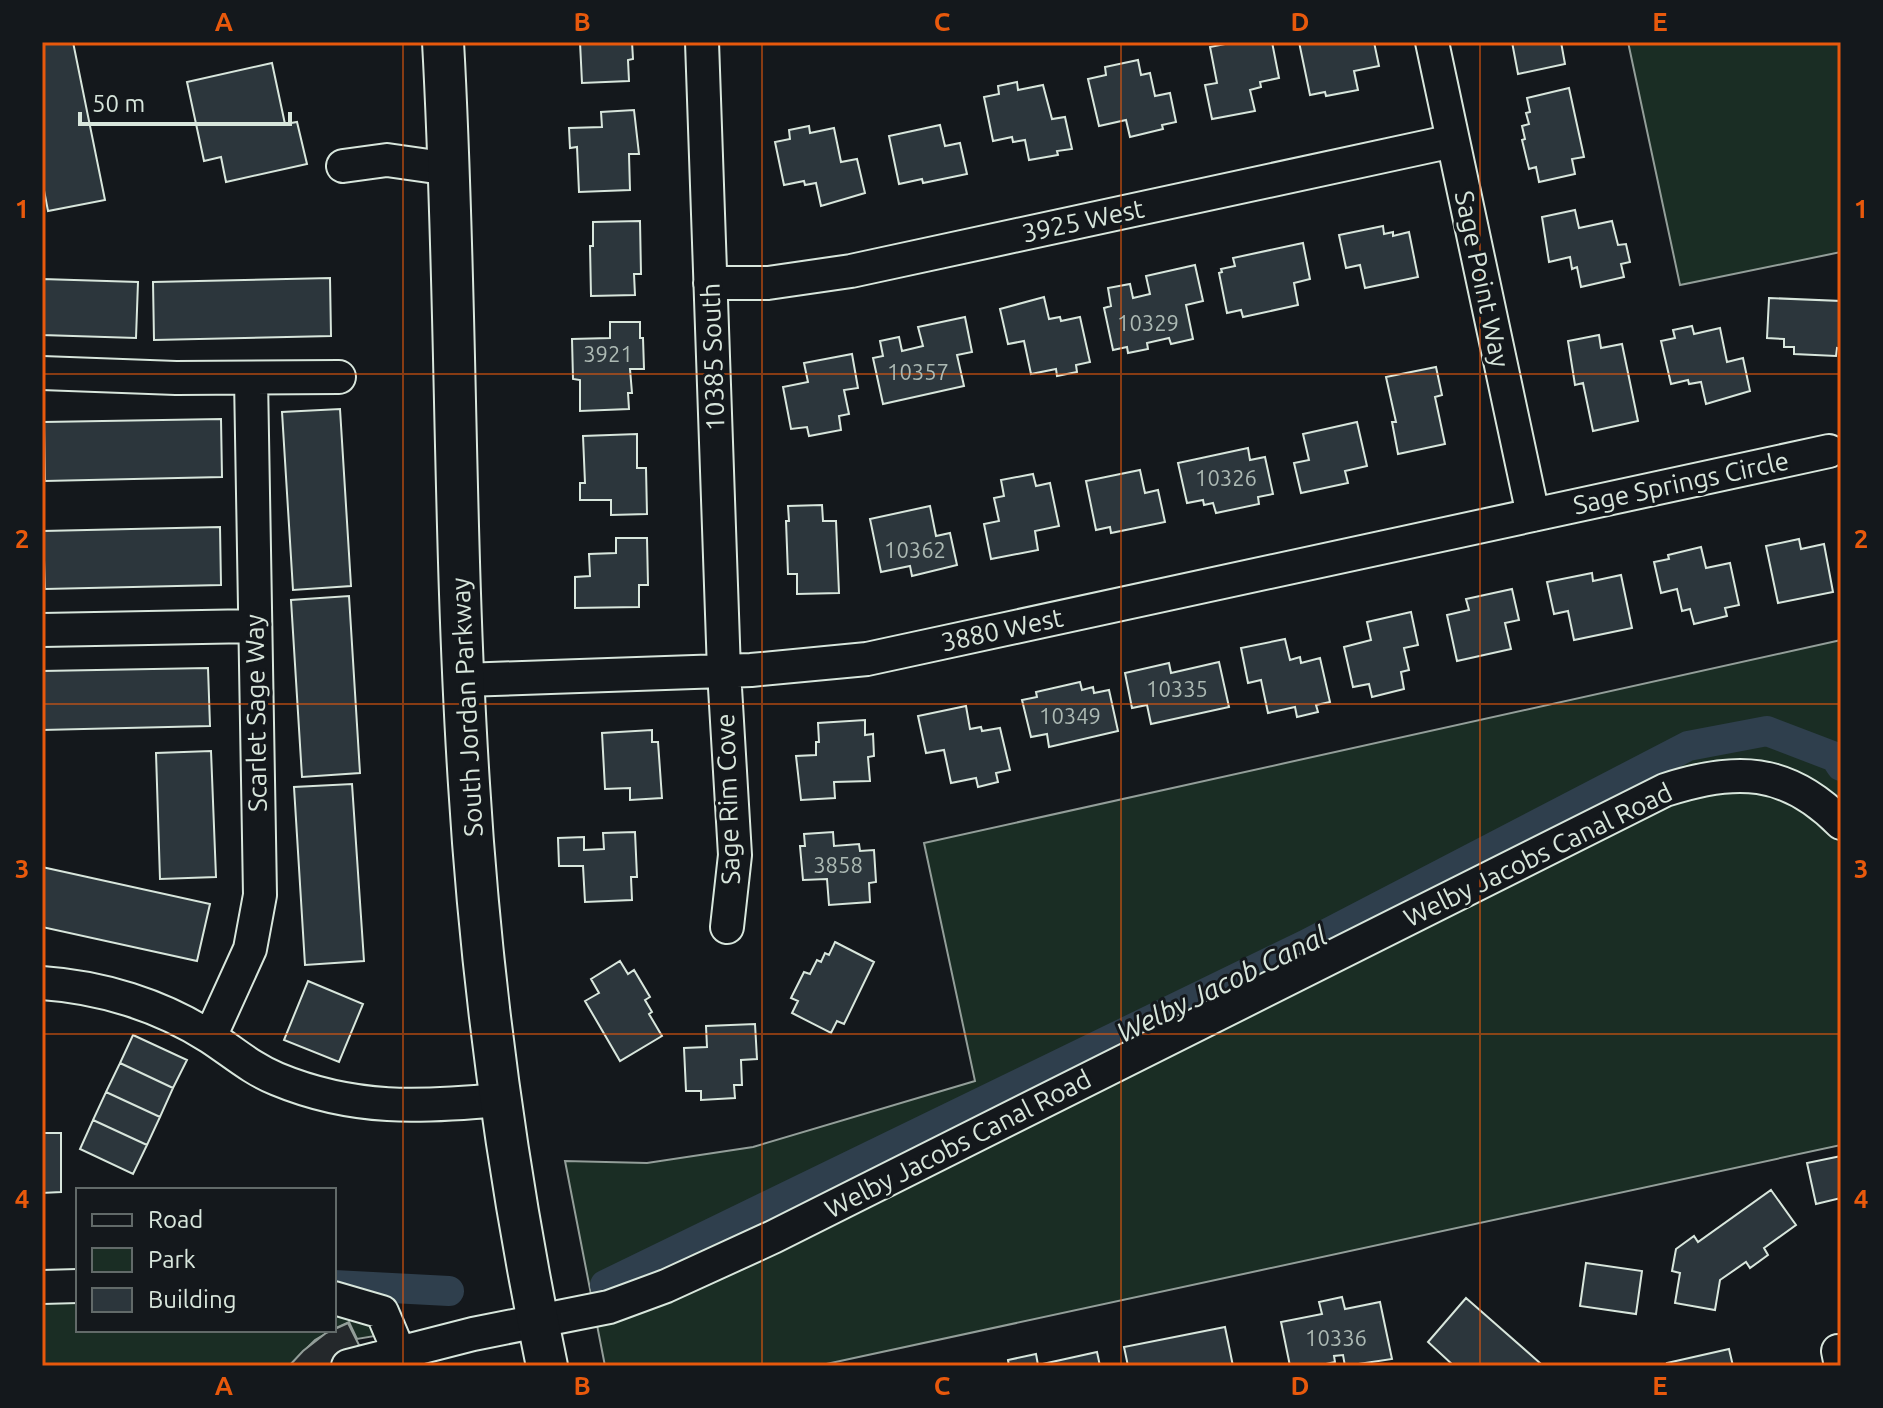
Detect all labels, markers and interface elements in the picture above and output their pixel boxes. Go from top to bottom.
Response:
text: A [215,7,234,36]
text: B [573,7,591,36]
text: C [934,7,951,36]
text: D [1291,7,1309,36]
text: E [1652,7,1668,36]
scale bar [80,76,290,126]
text: 50 m [92,90,145,117]
street label: Sage Point Way [1450,188,1515,370]
street label: 3925 West [1019,193,1147,248]
text: 1 [15,194,29,223]
text: 1 [1854,194,1868,223]
street label: 10385 South [695,283,730,431]
house number: 10329 [1117,310,1179,335]
house number: 3921 [583,341,633,366]
house number: 10357 [887,359,949,384]
street label: Sage Springs Circle [1570,445,1791,520]
house number: 10326 [1195,465,1257,490]
text: 2 [15,524,29,553]
text: 2 [1854,524,1868,553]
house number: 10362 [884,537,946,562]
street label: South Jordan Parkway [445,577,488,837]
street label: 3880 West [938,602,1066,657]
street label: Scarlet Sage Way [239,614,272,812]
house number: 10335 [1146,676,1208,701]
house number: 10349 [1039,703,1101,728]
street label: Sage Rim Cove [710,713,745,885]
street label: Welby Jacobs Canal Road [1399,777,1676,932]
house number: 3858 [813,852,863,877]
text: 3 [15,854,29,883]
text: 3 [1854,854,1868,883]
water label: Welby Jacob Canal [1112,919,1332,1048]
street label: Welby Jacobs Canal Road [820,1064,1096,1223]
text: 4 [15,1184,29,1213]
text: 4 [1854,1184,1868,1213]
legend [76,1188,336,1332]
text: Road [148,1206,203,1233]
text: Park [148,1246,196,1273]
text: Building [148,1286,236,1313]
house number: 10336 [1305,1325,1367,1350]
text: A [215,1371,234,1400]
text: B [573,1371,591,1400]
text: C [934,1371,951,1400]
text: D [1291,1371,1309,1400]
text: E [1652,1371,1668,1400]

